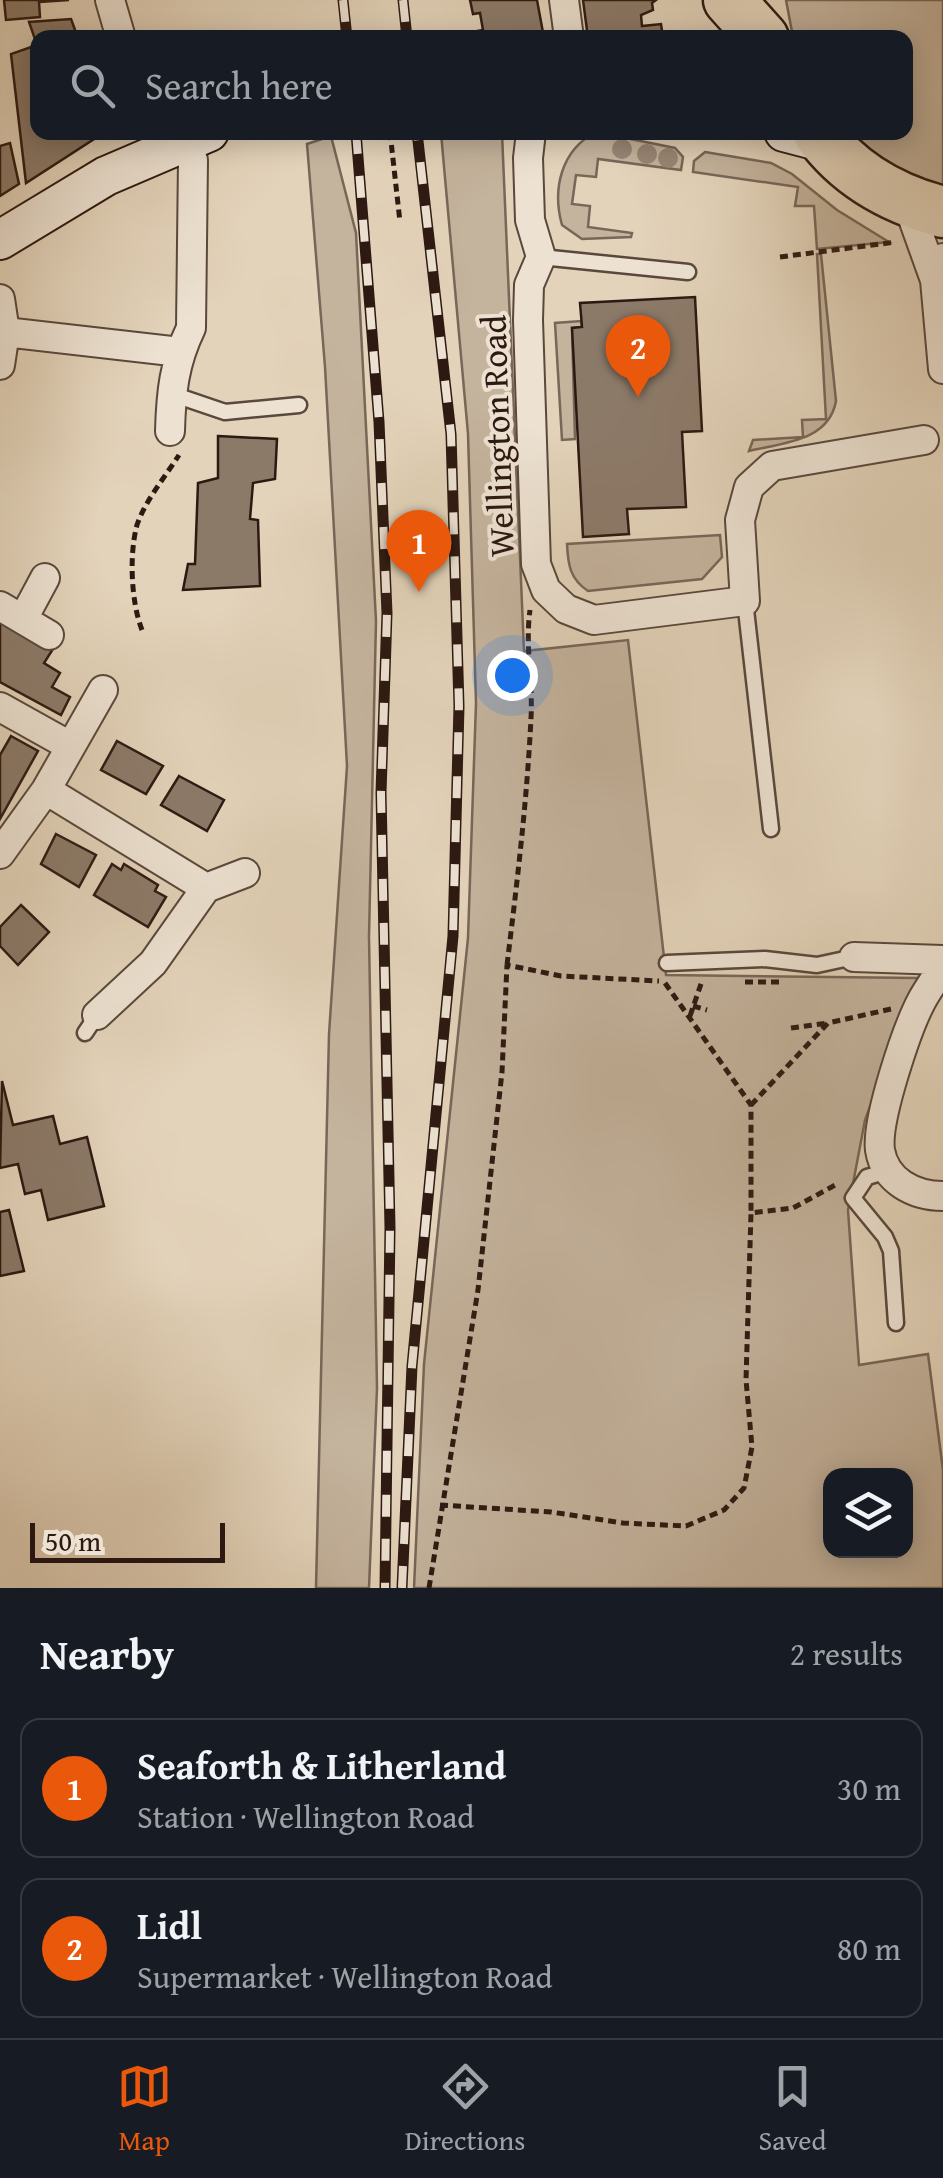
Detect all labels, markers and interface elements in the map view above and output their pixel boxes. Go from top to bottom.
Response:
search box [30,30,913,140]
text: Search here [145,57,333,113]
icon: search [65,58,120,113]
street label: Wellington Road [467,314,527,558]
pin: 2 [606,314,670,397]
pin: 1 [386,510,452,592]
your location [487,650,538,701]
map controls [823,1468,913,1558]
button: layers [823,1468,913,1558]
scale bar [30,1518,225,1562]
text: 50 m [45,1520,101,1561]
text: Nearby [40,1623,174,1684]
text: 2 results [790,1630,903,1677]
text: Seaforth & Litherland [137,1737,506,1793]
text: 1 [66,1765,83,1812]
text: 30 m [837,1765,901,1812]
text: Station · Wellington Road [137,1793,474,1840]
text: Lidl [137,1897,202,1953]
text: 2 [66,1925,83,1972]
text: 80 m [837,1925,901,1972]
text: Supermarket · Wellington Road [137,1953,553,2000]
tab: Map [117,2059,172,2160]
tab: Directions [405,2059,525,2160]
tab: Saved [759,2059,826,2160]

